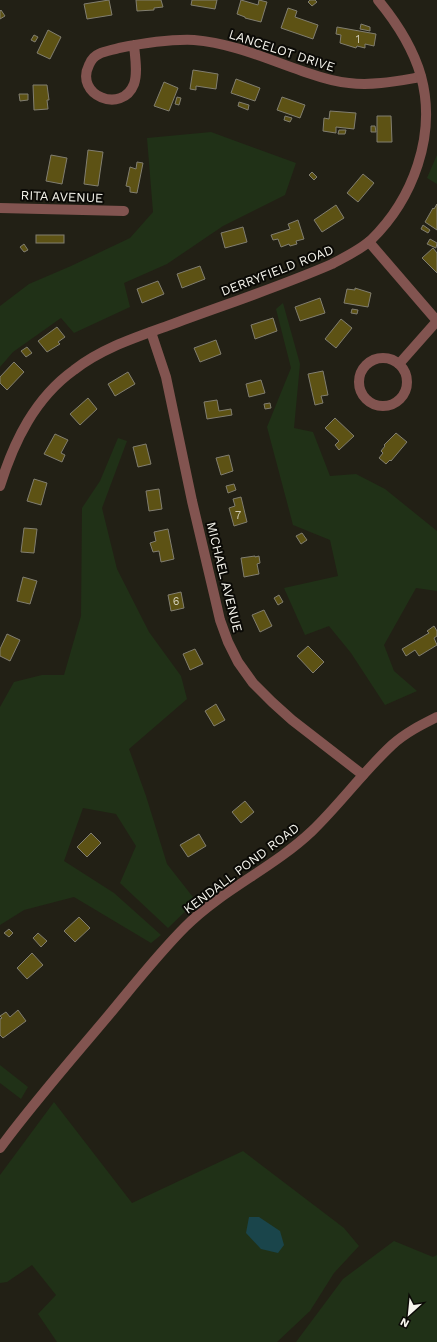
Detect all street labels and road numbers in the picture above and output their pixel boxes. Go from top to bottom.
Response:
street label: LANCELOT DRIVE [227,26,337,75]
street label: RITA AVENUE [20,188,104,205]
street label: DERRYFIELD ROAD [219,242,336,299]
street label: MICHAEL AVENUE [204,520,245,634]
street label: KENDALL POND ROAD [181,820,302,917]

